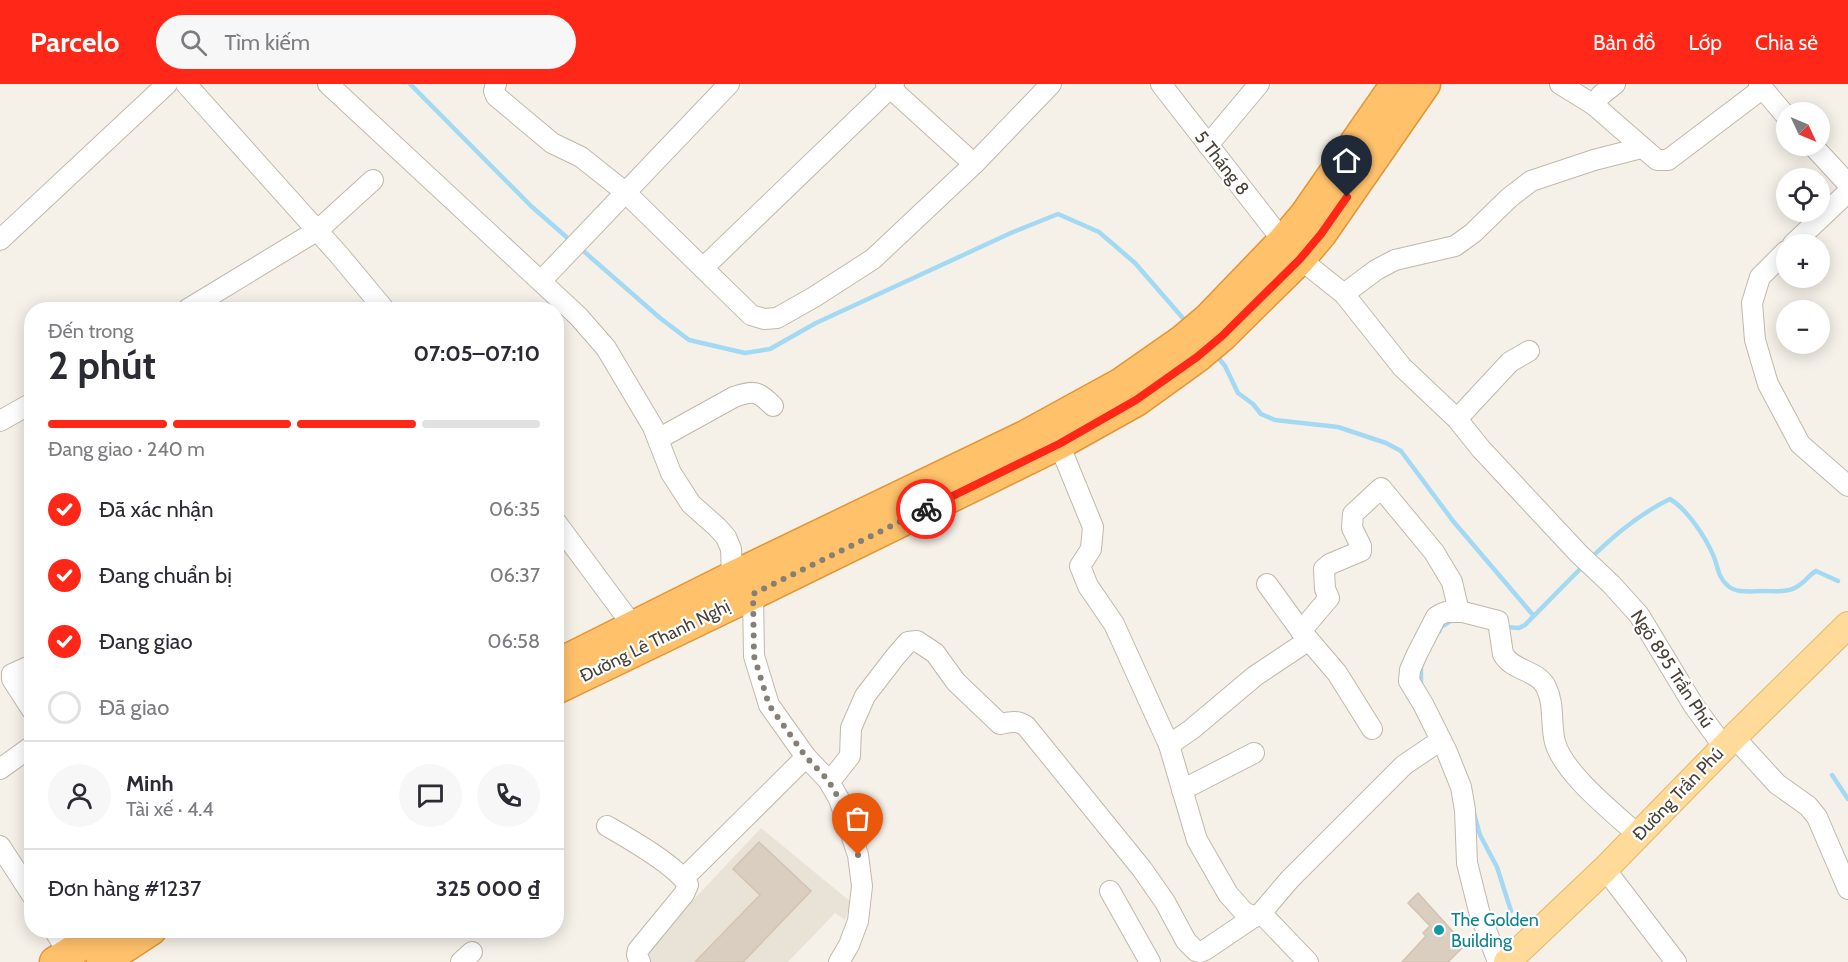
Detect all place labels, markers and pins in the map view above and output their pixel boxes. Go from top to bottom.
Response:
pin [1321,135,1372,197]
pin [832,793,883,855]
place label: The Golden Building [1451,909,1539,952]
marker: The Golden Building [1432,923,1446,937]

